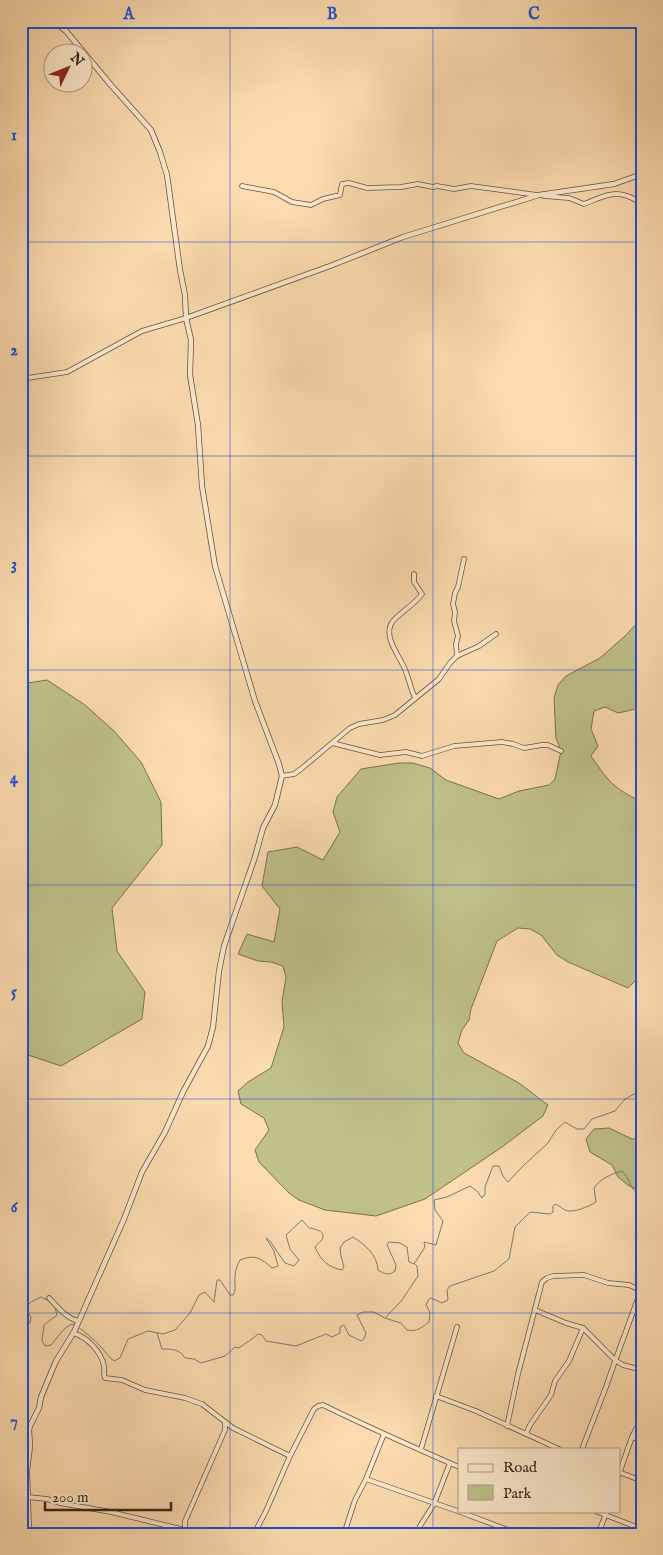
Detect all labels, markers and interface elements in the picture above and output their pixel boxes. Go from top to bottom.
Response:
text: A [123,5,136,25]
text: B [327,5,338,25]
text: C [528,5,540,25]
north arrow [42,42,92,92]
text: N [65,49,87,70]
text: 1 [11,126,17,146]
text: 2 [10,341,18,361]
text: 3 [11,555,17,575]
text: 4 [10,769,19,789]
text: 5 [11,983,17,1003]
text: 6 [11,1198,19,1218]
text: 7 [10,1412,18,1432]
legend [458,1448,620,1512]
text: Road [503,1458,538,1477]
scale bar [45,1480,171,1512]
text: Park [503,1484,533,1503]
text: 200 m [52,1488,89,1507]

